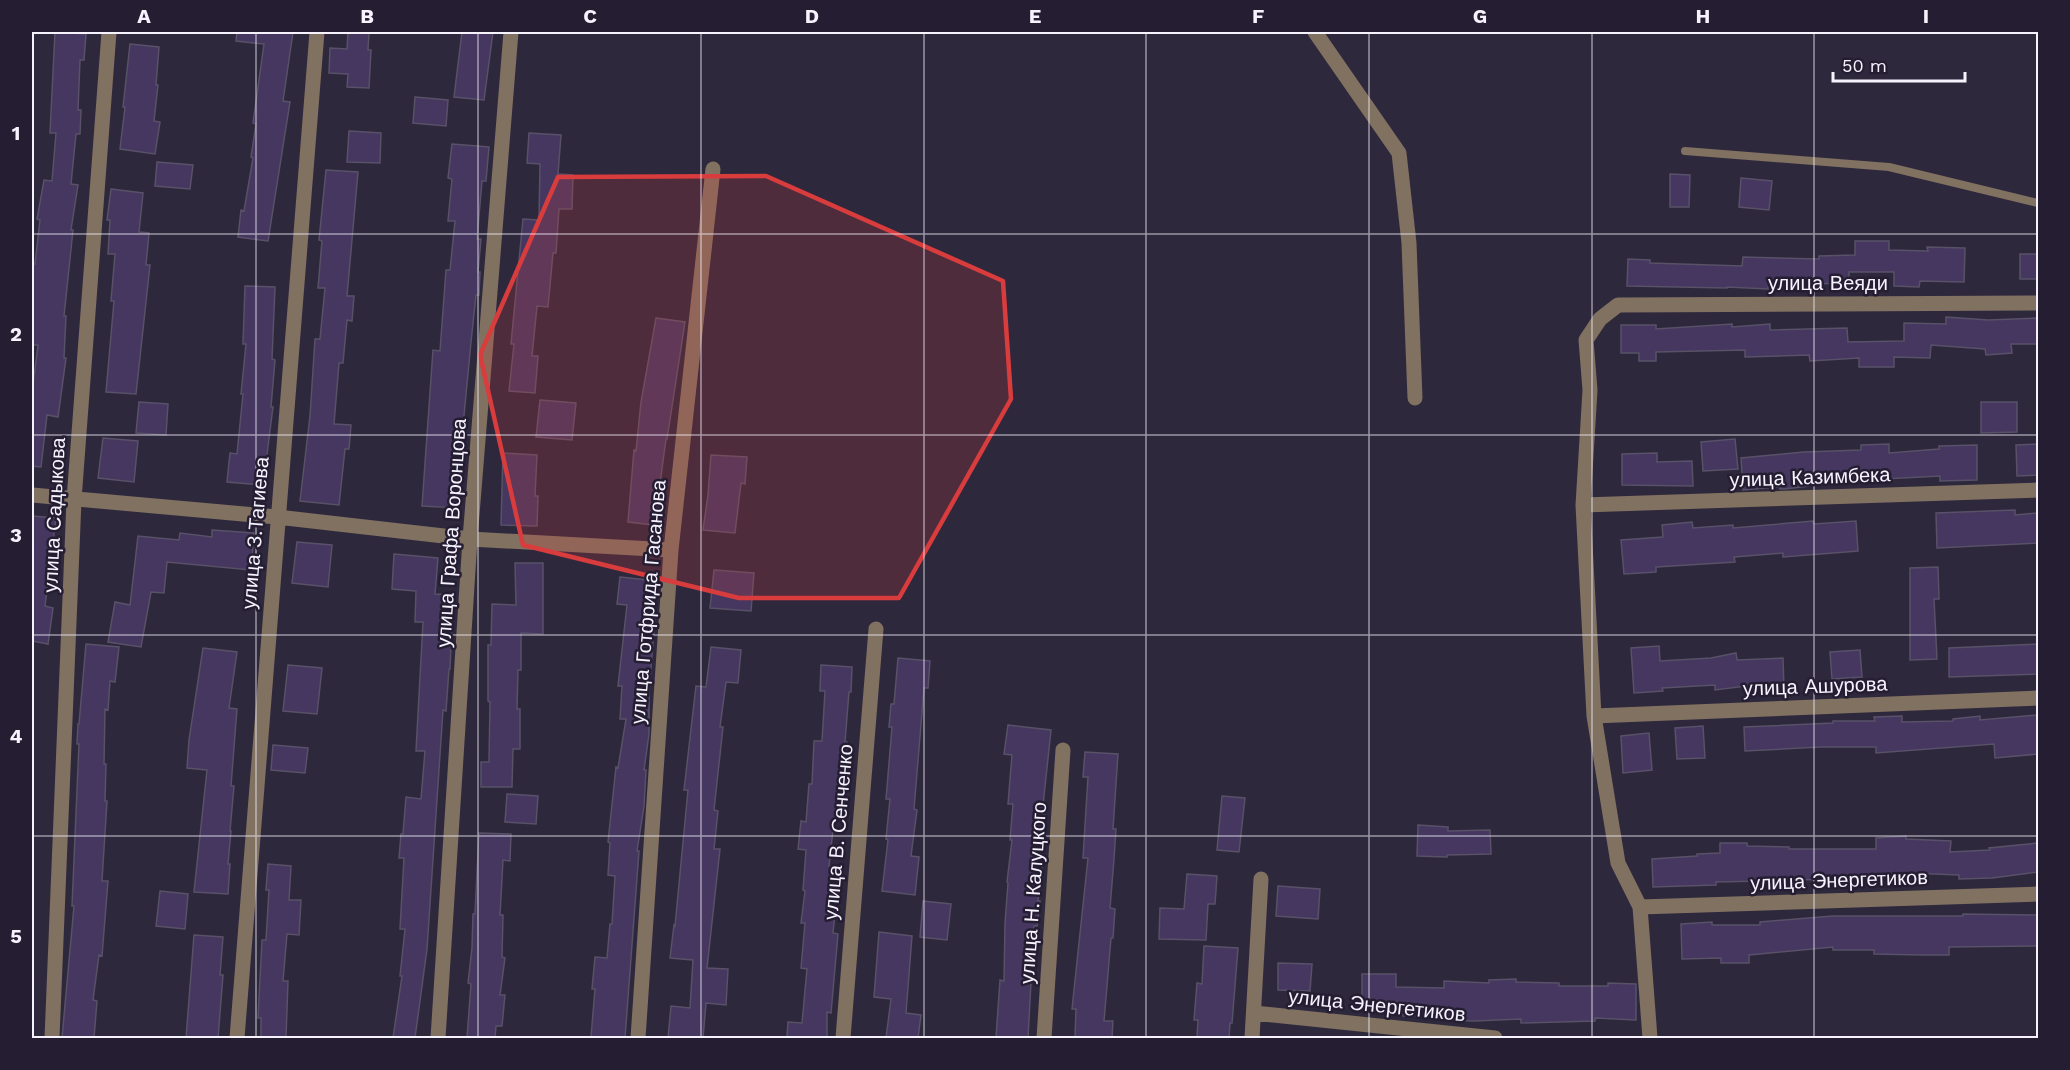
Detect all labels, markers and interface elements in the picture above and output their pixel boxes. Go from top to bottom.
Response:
text: A [137,4,151,28]
text: B [360,4,374,28]
text: C [583,4,597,28]
text: D [805,4,819,28]
text: E [1029,4,1041,28]
text: F [1252,4,1264,28]
text: G [1473,4,1487,28]
text: H [1696,4,1710,28]
text: I [1923,4,1929,28]
scale bar [1833,45,1965,83]
text: 50 m [1842,55,1887,76]
text: 1 [12,121,20,145]
street label: улица Веяди [1768,271,1888,295]
text: 2 [10,322,22,346]
street label: улица Графа Воронцова [431,417,471,648]
street label: улица Садыкова [38,436,70,593]
street label: улица З.Тагиева [236,455,274,610]
street label: улица Казимбека [1729,462,1892,492]
street label: улица Готфрида Гасанова [625,478,671,725]
text: 3 [10,523,22,547]
street label: улица Ашурова [1742,671,1889,701]
text: 4 [10,724,23,748]
street label: улица В. Сенченко [818,743,858,921]
street label: улица Н. Калуцкого [1015,801,1051,985]
street label: улица Энергетиков [1750,865,1928,895]
text: 5 [10,924,22,948]
street label: улица Энергетиков [1287,984,1467,1026]

